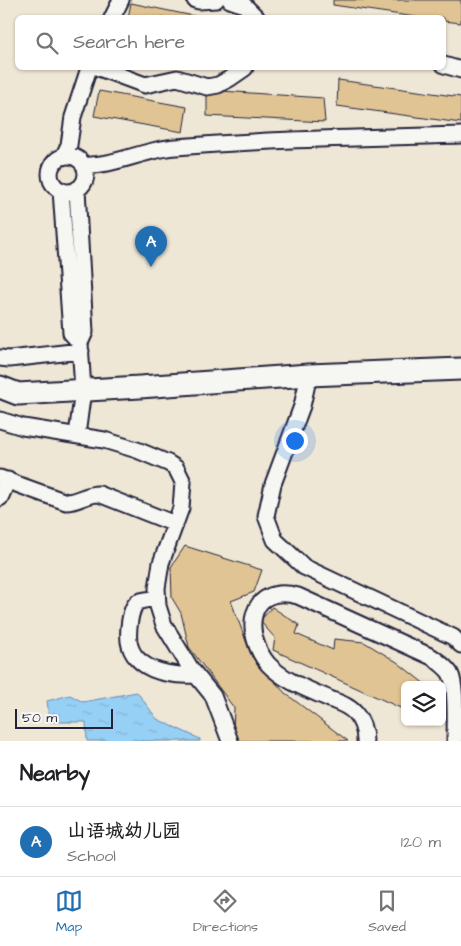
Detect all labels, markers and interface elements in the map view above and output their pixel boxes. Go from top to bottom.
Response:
search box [15,15,446,70]
icon: search [33,29,61,57]
text: Search here [73,29,185,56]
pin: A [135,226,167,267]
your location [282,428,308,454]
map controls [401,681,446,726]
button: layers [401,681,446,726]
scale bar [15,706,112,729]
text: 50 m [22,708,57,728]
text: Nearby [20,759,90,788]
text: 山语城幼儿园 [67,818,181,845]
text: A [31,831,41,853]
text: 120 m [401,831,441,853]
text: School [67,845,116,867]
tab: Map [55,887,83,937]
tab: Directions [193,887,258,937]
tab: Saved [368,887,406,937]

